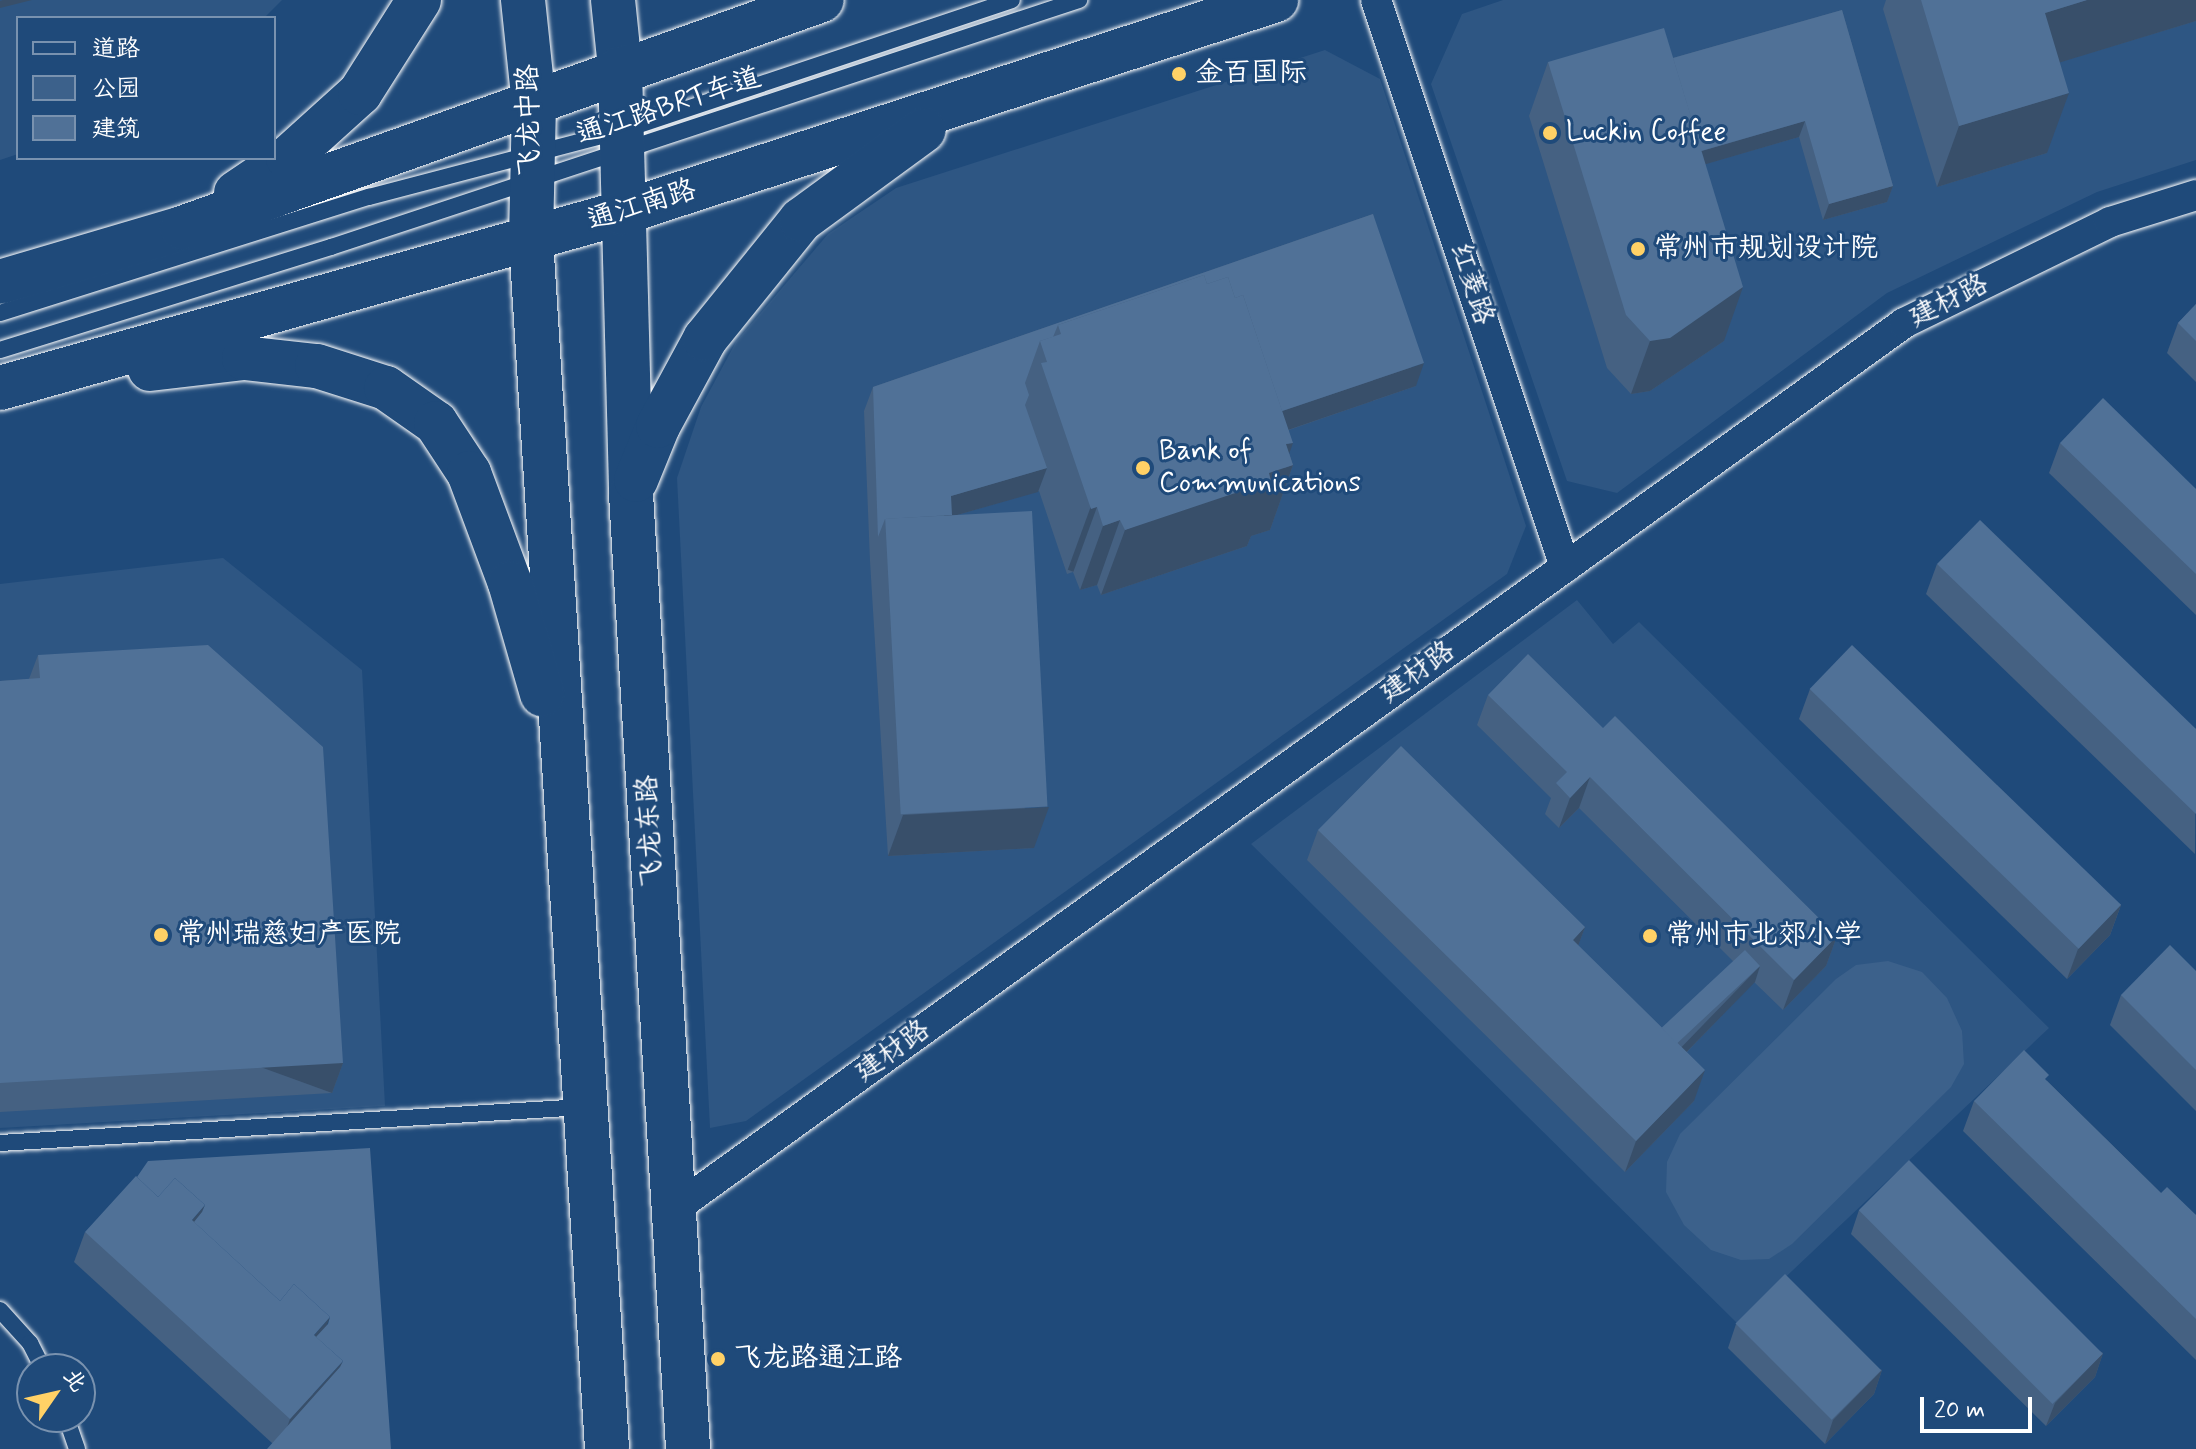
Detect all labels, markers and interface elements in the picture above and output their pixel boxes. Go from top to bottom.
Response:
legend [16,16,276,160]
text: 道路 [92,34,140,65]
place label: 金百国际 [1195,57,1307,91]
street label: 通江路BRT车道 [573,61,765,153]
street label: 飞龙中路 [512,64,548,176]
marker: 金百国际 [1170,65,1188,83]
text: 公园 [92,74,140,105]
text: 建筑 [92,114,140,145]
place label: Luckin Coffee [1566,116,1731,150]
marker: Luckin Coffee [1541,124,1559,142]
street label: 通江南路 [584,174,700,238]
place label: 常州市规划设计院 [1654,232,1878,266]
street label: 红菱路 [1442,239,1500,329]
marker: 常州市规划设计院 [1629,240,1647,258]
street label: 建材路 [1904,268,1994,336]
place label: Bank of Communications [1159,435,1361,501]
marker: Bank of Communications [1134,459,1152,477]
street label: 建材路 [1374,635,1462,711]
street label: 飞龙东路 [631,774,671,888]
place label: 常州瑞慈妇产医院 [177,918,401,952]
place label: 常州市北郊小学 [1666,919,1862,953]
marker: 常州瑞慈妇产医院 [152,926,170,944]
marker: 常州市北郊小学 [1641,927,1659,945]
street label: 建材路 [849,1014,937,1090]
place label: 飞龙路通江路 [734,1342,902,1376]
marker: 飞龙路通江路 [709,1350,727,1368]
north arrow [16,1353,96,1433]
text: 北 [56,1364,92,1398]
scale bar [1924,1381,2036,1431]
text: 20 m [1934,1395,1985,1426]

